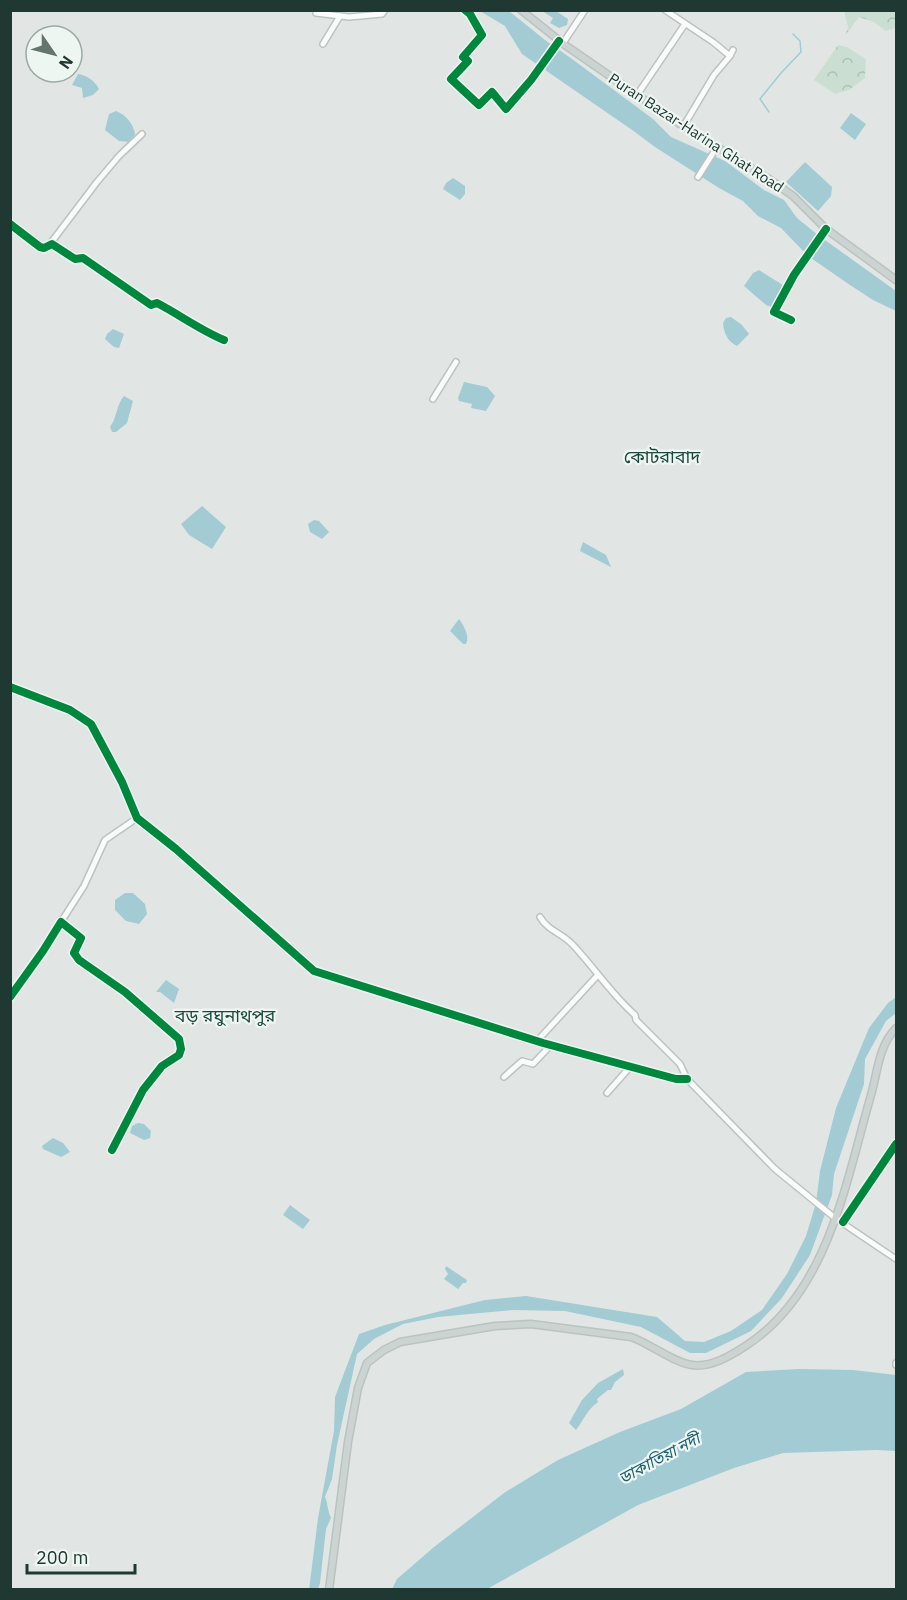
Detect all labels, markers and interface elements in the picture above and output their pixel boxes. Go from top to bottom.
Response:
north arrow [24,24,84,84]
text: N [55,52,78,73]
street label: Puran Bazar-Harina Ghat Road [605,69,788,196]
district label: কোটরাবাদ [624,445,701,468]
district label: বড় রঘুনাথপুর [174,1004,276,1027]
water label: ডাকাতিয়া নদী [615,1427,705,1488]
scale bar [27,1537,135,1575]
text: 200 m [36,1546,88,1569]

